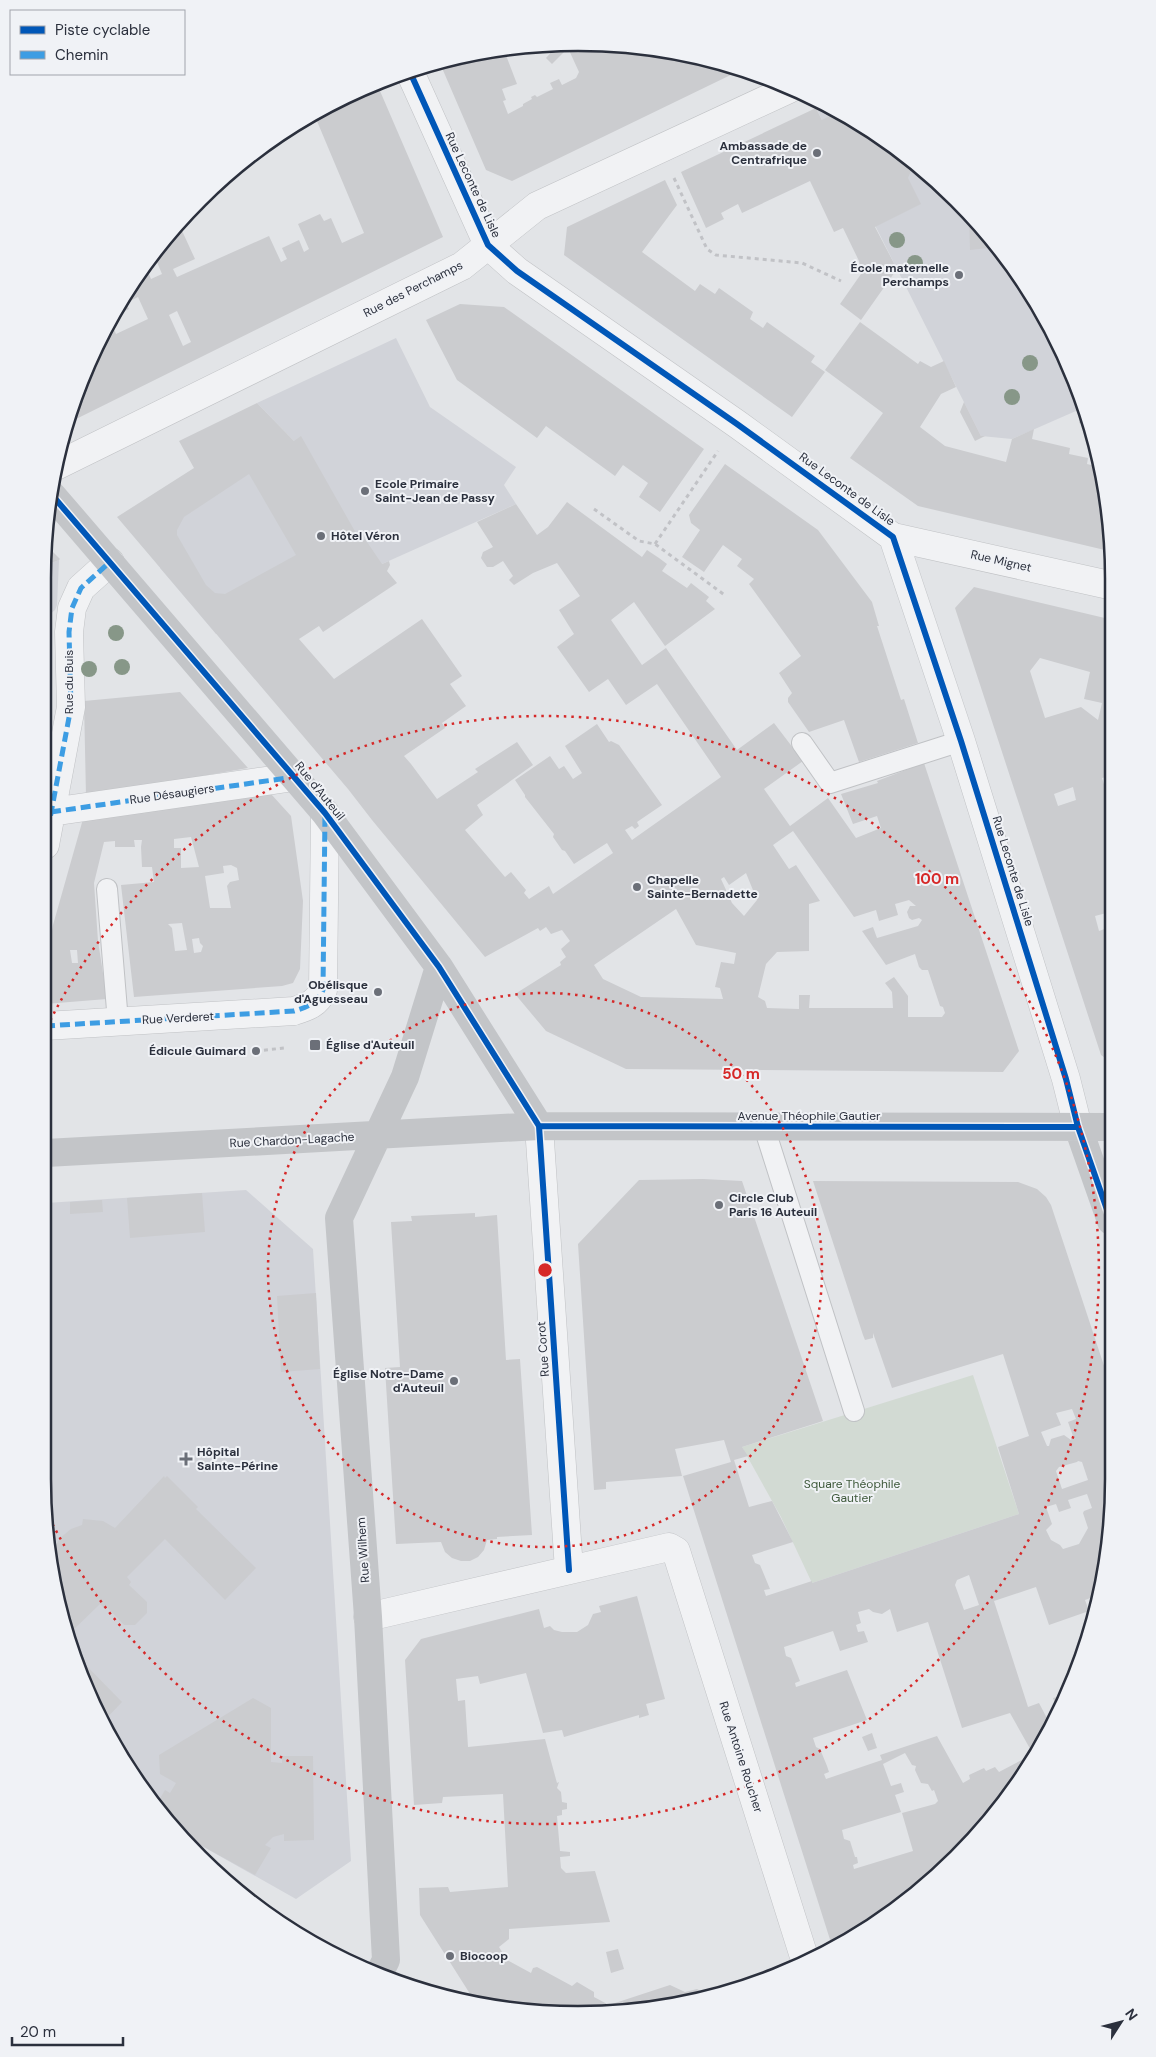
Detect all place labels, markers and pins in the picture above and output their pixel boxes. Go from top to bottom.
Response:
place label: Ambassade de Centrafrique [720,138,807,168]
marker: Ambassade de Centrafrique [811,147,823,159]
place label: École maternelle Perchamps [850,260,949,290]
marker: École maternelle Perchamps [953,269,965,281]
place label: Ecole Primaire Saint-Jean de Passy [375,476,495,506]
marker: Ecole Primaire Saint-Jean de Passy [359,485,371,497]
place label: Hôtel Véron [331,528,399,544]
marker: Hôtel Véron [315,530,327,542]
place label: Chapelle Sainte-Bernadette [647,872,758,902]
marker: Chapelle Sainte-Bernadette [631,881,643,893]
place label: Obélisque d'Aguesseau [294,977,368,1007]
marker: Obélisque d'Aguesseau [372,986,384,998]
place label: Église d'Auteuil [326,1037,414,1053]
marker: Église d'Auteuil [308,1038,322,1052]
place label: Édicule Guimard [149,1043,246,1059]
marker: Édicule Guimard [250,1045,262,1057]
place label: Circle Club Paris 16 Auteuil [729,1190,817,1220]
marker: Circle Club Paris 16 Auteuil [713,1199,725,1211]
centre of rings [536,1261,554,1279]
place label: Église Notre-Dame d'Auteuil [333,1366,444,1396]
marker: Église Notre-Dame d'Auteuil [448,1375,460,1387]
place label: Hôpital Sainte-Périne [197,1444,278,1474]
marker: Hôpital Sainte-Périne [179,1452,193,1466]
place label: Biocoop [460,1948,508,1964]
marker: Biocoop [444,1950,456,1962]

